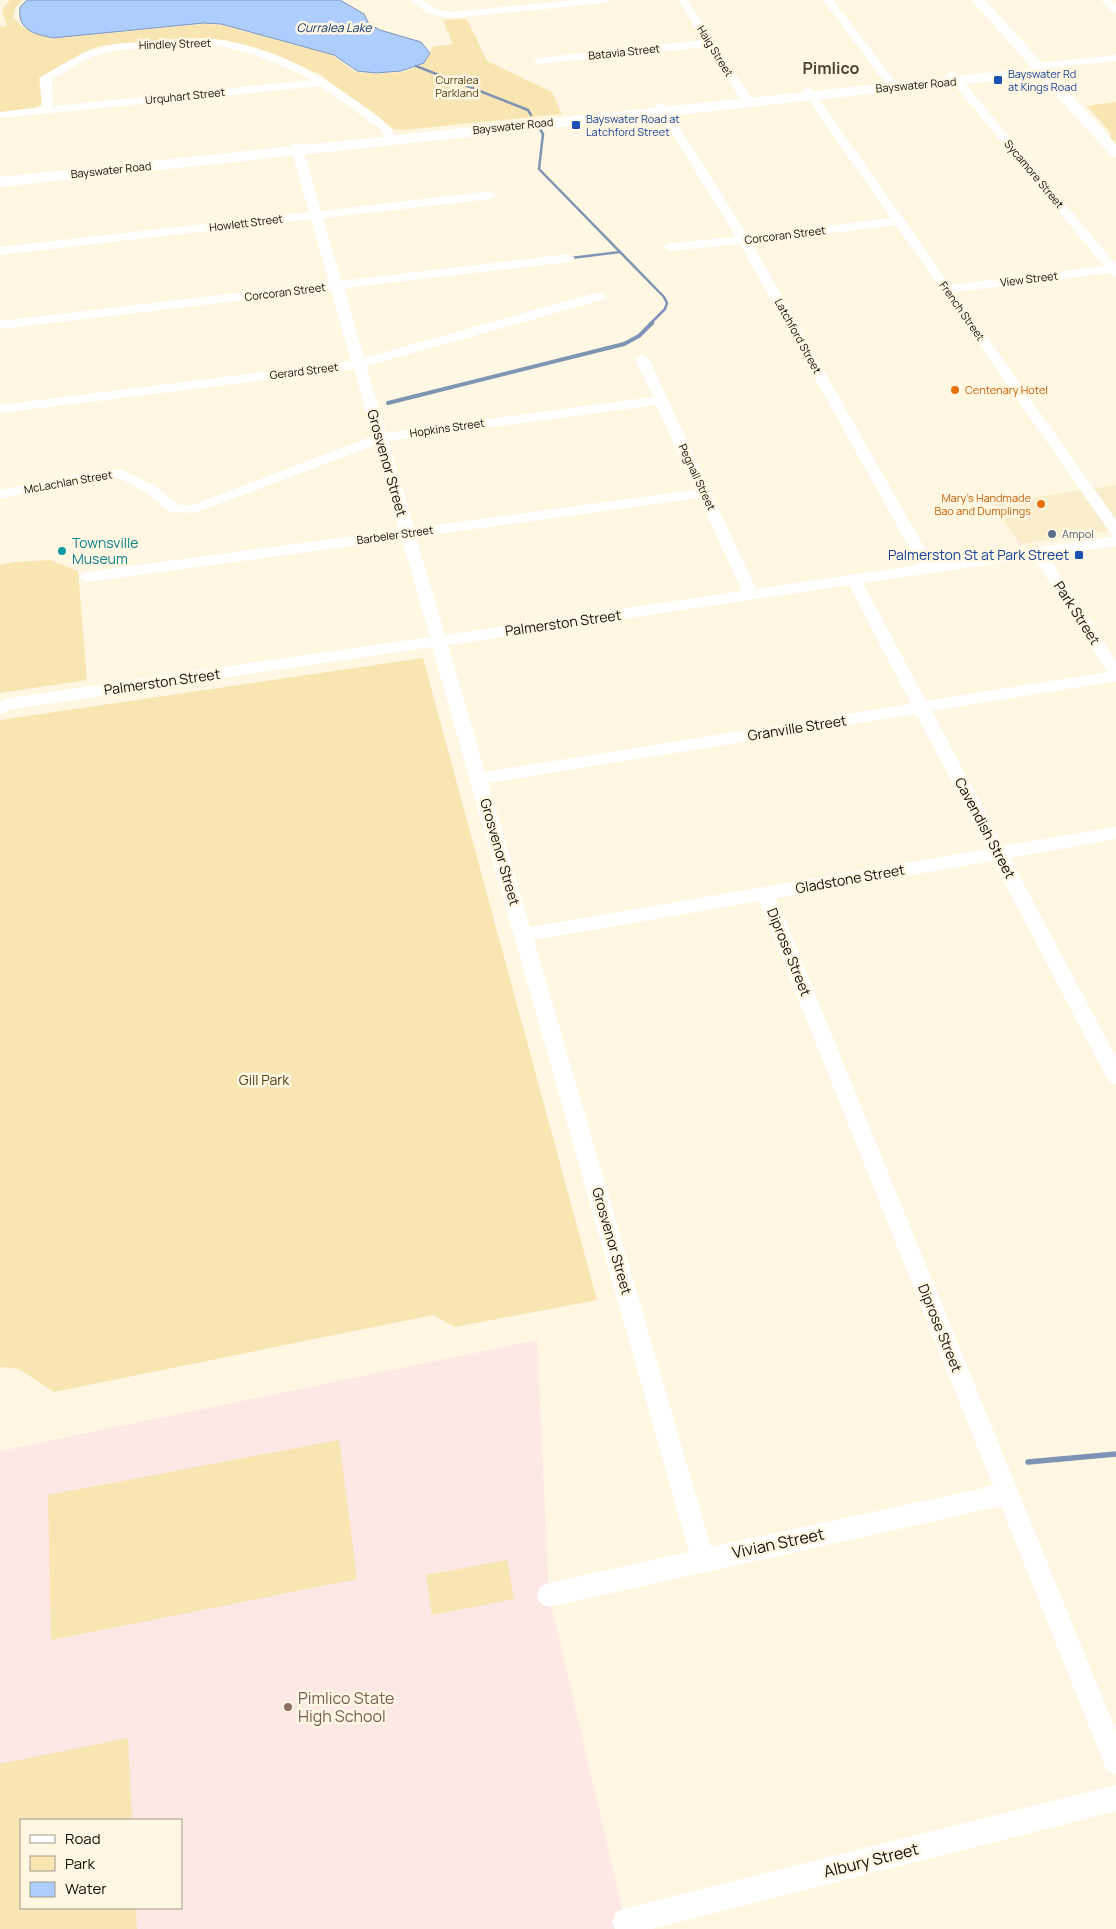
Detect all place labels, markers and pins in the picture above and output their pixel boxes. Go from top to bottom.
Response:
place label: Bayswater Rd at Kings Road [1008,66,1077,94]
marker: Bayswater Rd at Kings Road [992,74,1004,86]
place label: Bayswater Road at Latchford Street [586,111,680,139]
marker: Bayswater Road at Latchford Street [570,119,582,131]
place label: Centenary Hotel [965,382,1048,397]
marker: Centenary Hotel [949,384,961,396]
place label: Mary's Handmade Bao and Dumplings [934,490,1032,518]
marker: Mary's Handmade Bao and Dumplings [1035,498,1047,510]
place label: Ampol [1062,526,1094,541]
marker: Ampol [1046,528,1058,540]
place label: Townsville Museum [72,533,138,568]
marker: Townsville Museum [56,545,68,557]
place label: Palmerston St at Park Street [888,545,1069,564]
marker: Palmerston St at Park Street [1073,549,1085,561]
place label: Pimlico State High School [298,1687,394,1727]
marker: Pimlico State High School [282,1701,294,1713]

